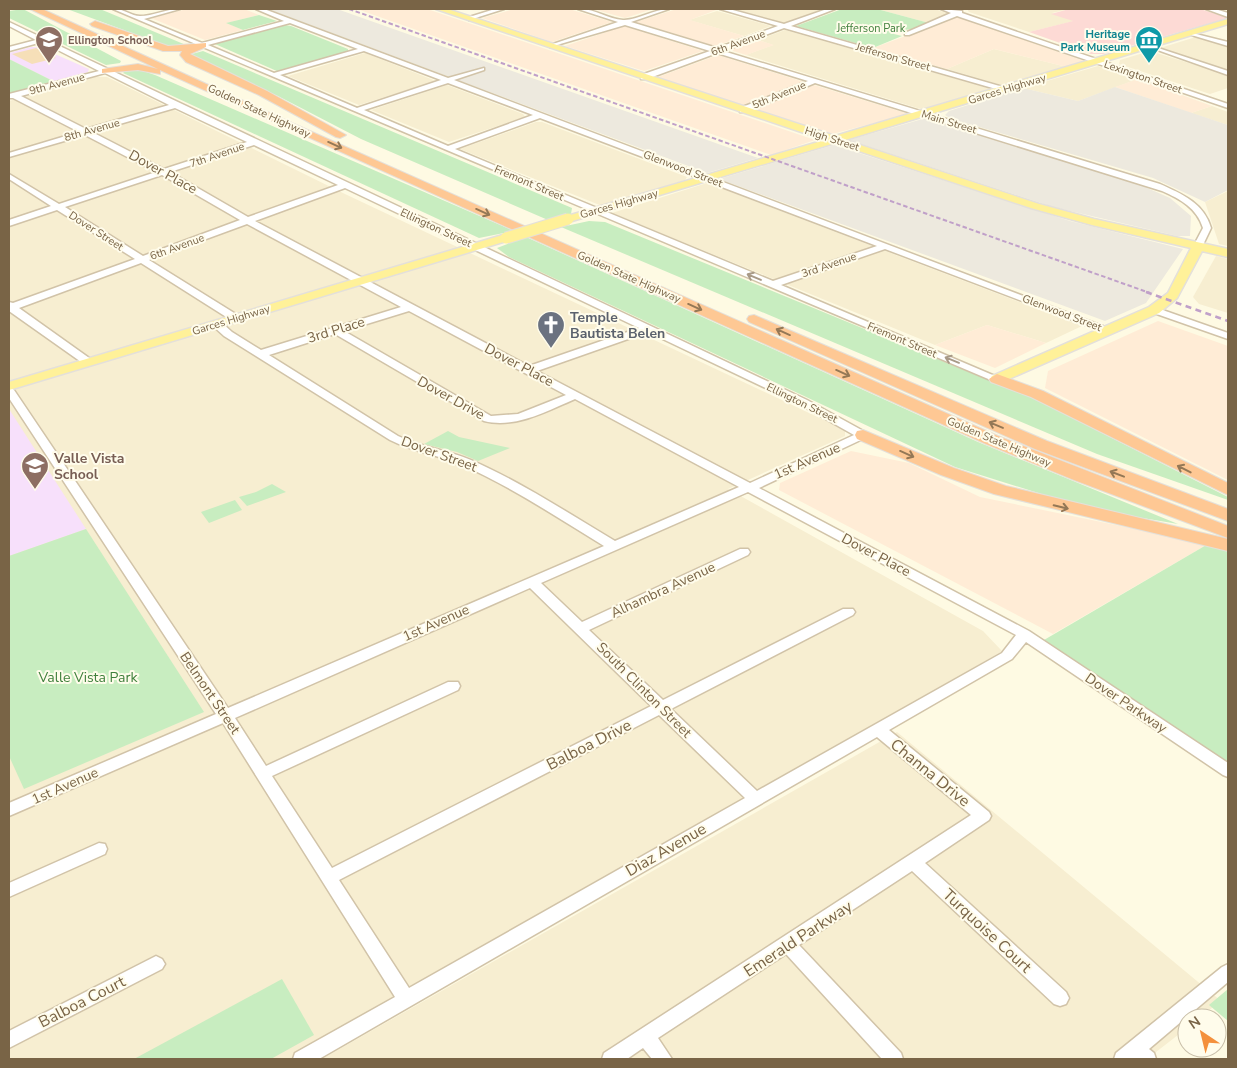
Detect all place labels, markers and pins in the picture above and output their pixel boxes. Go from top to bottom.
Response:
school or university icon: Ellington School [34,25,64,64]
museum icon: Heritage Park Museum [1134,25,1164,64]
place label: Heritage Park Museum [1061,27,1130,55]
place label: Ellington School [68,33,153,48]
place label: Temple Bautista Belen [570,308,665,343]
church icon: Temple Bautista Belen [536,310,566,349]
place label: Valle Vista School [53,449,124,484]
school or university icon: Valle Vista School [20,451,50,490]

